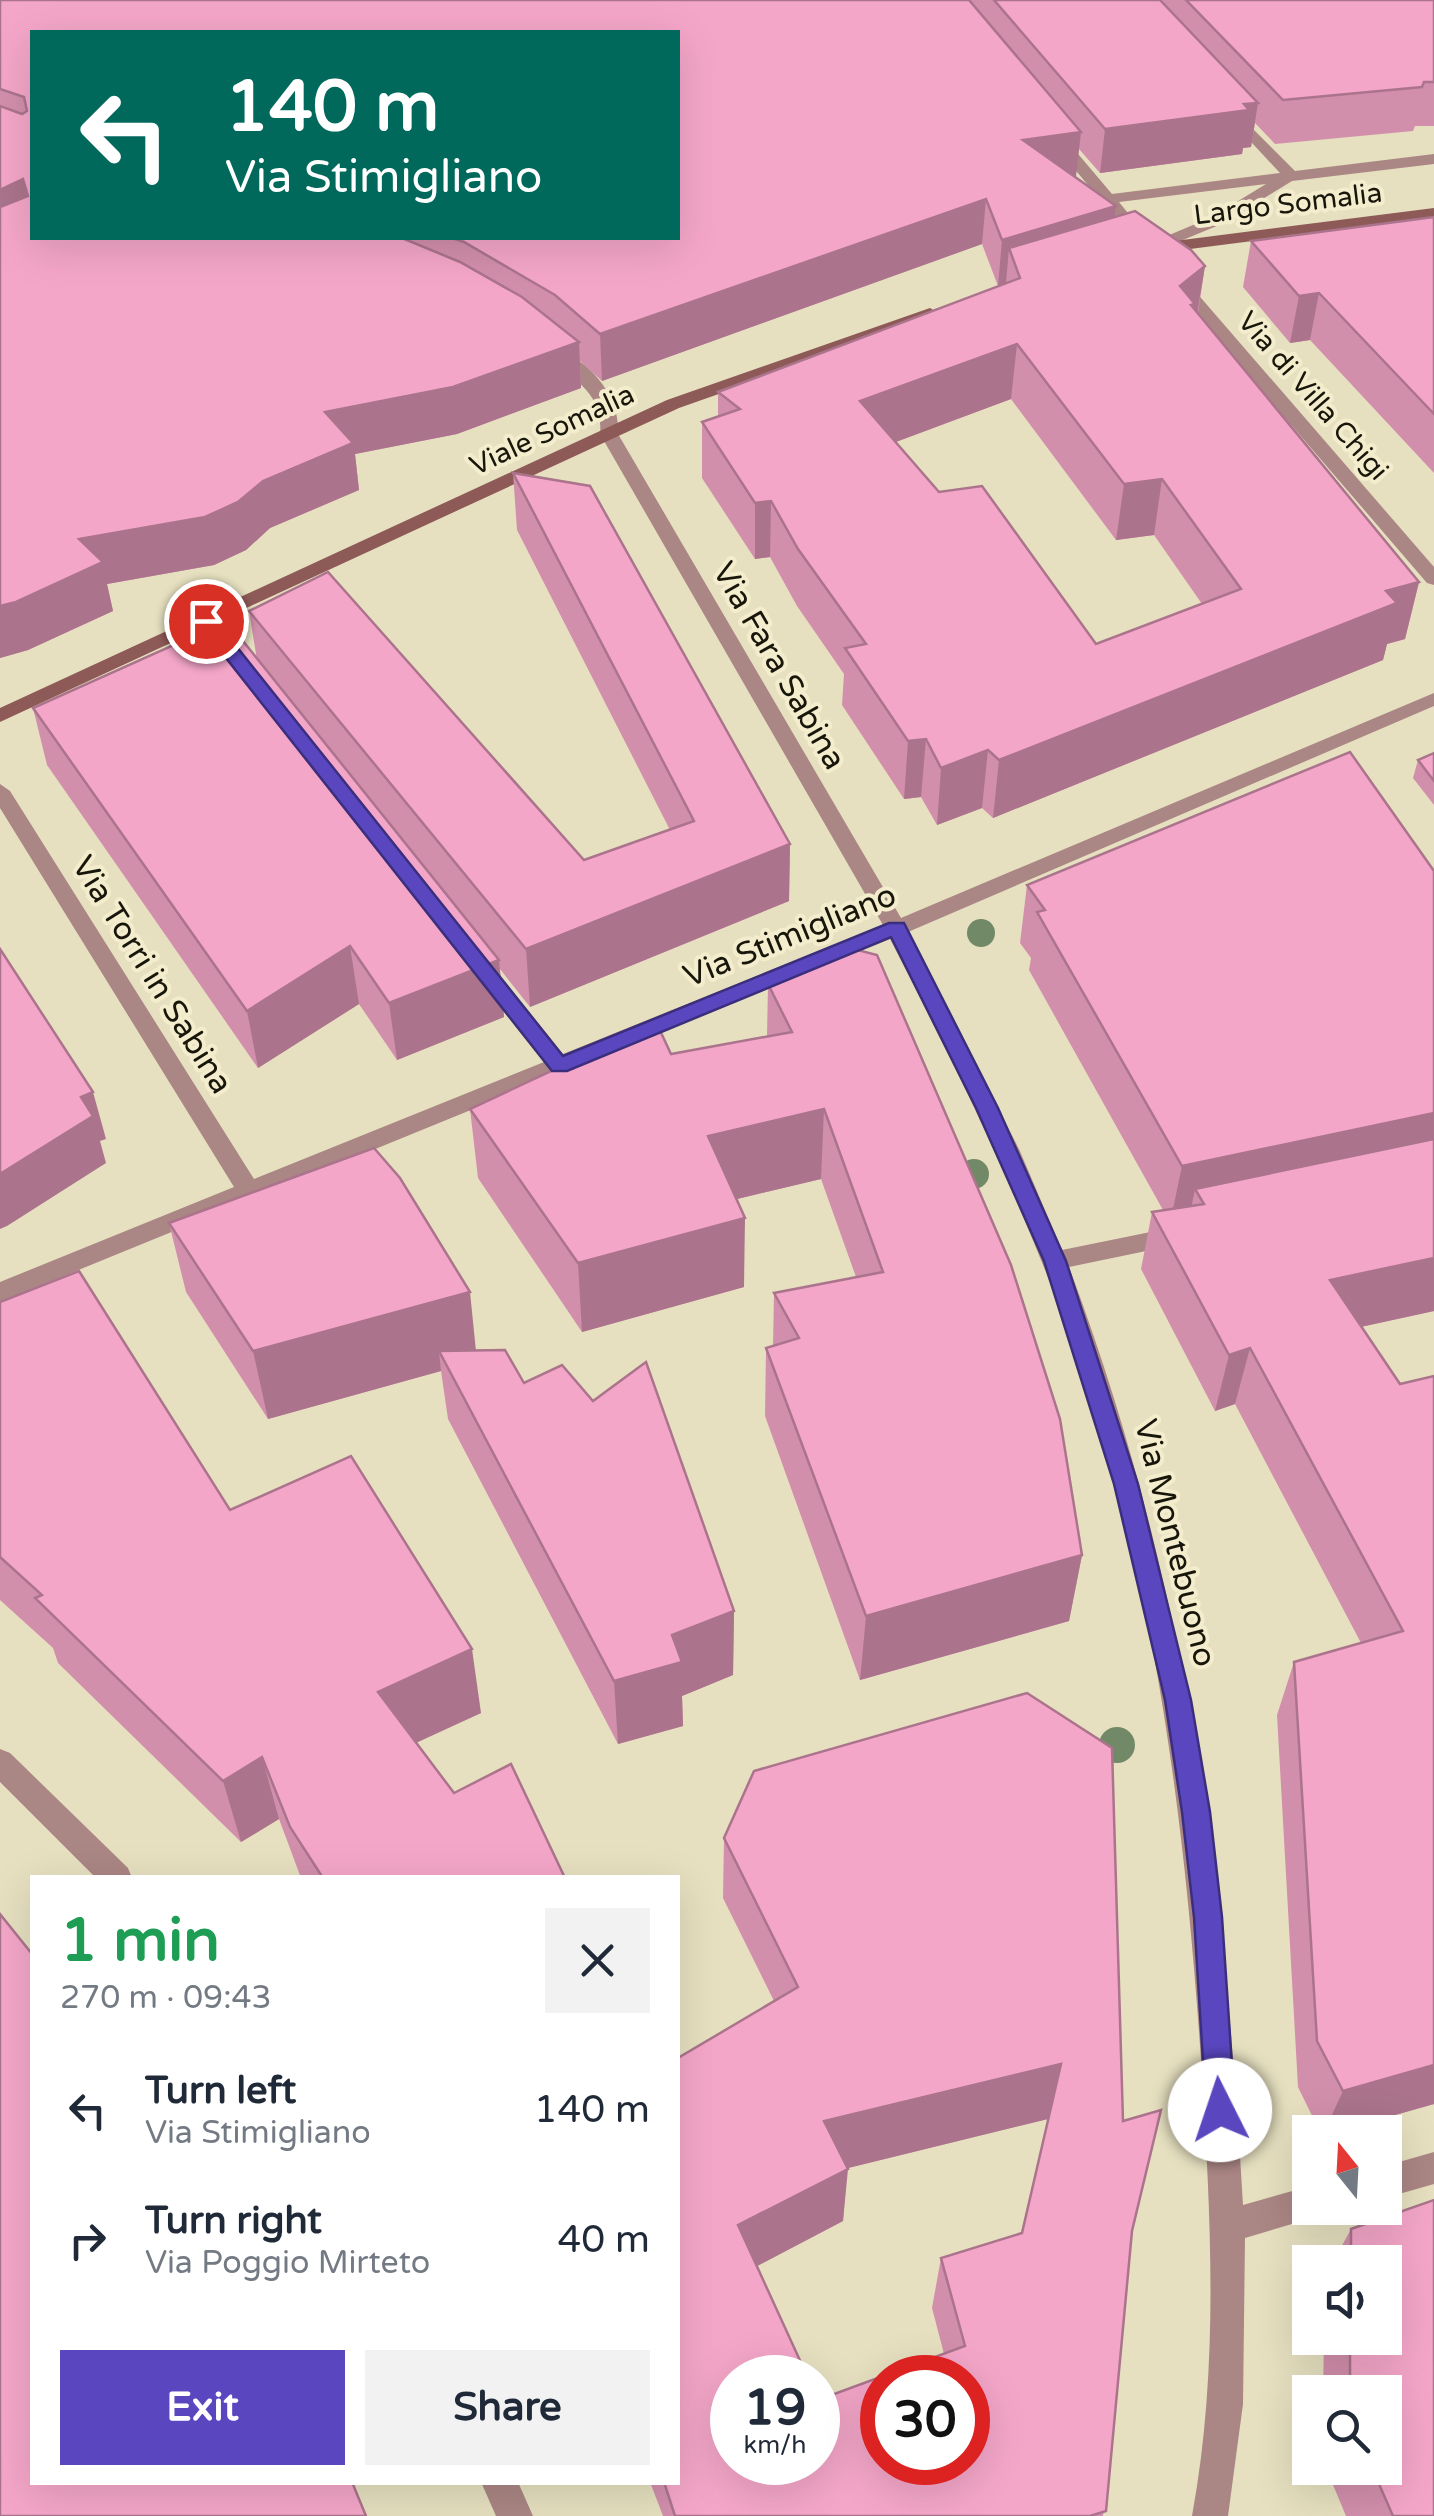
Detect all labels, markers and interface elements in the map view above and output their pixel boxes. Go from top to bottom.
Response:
text: 140 m [225,66,439,150]
icon: left [60,70,190,200]
text: Via Stimigliano [225,151,542,205]
street label: Largo Somalia [1192,176,1384,232]
street label: Via di Villa Chigi [1231,305,1395,487]
street label: Viale Somalia [464,377,640,483]
street label: Via Fara Sabina [704,556,854,776]
pin [164,579,249,664]
icon: arrive [179,594,234,649]
street label: Via Torri in Sabina [64,849,240,1101]
street label: Via Stimigliano [678,876,902,996]
street label: Via Montebuono [1126,1415,1224,1671]
text: 1 min [60,1905,220,1977]
button: close [545,1908,650,2013]
text: 270 m · 09:43 [60,1979,272,2017]
position arrow [1168,2058,1272,2162]
text: Turn left [145,2068,296,2114]
icon: left [60,2083,115,2138]
text: 140 m [534,2087,650,2133]
text: Via Stimigliano [145,2114,371,2152]
north arrow [1292,2115,1402,2225]
map controls [1292,2115,1402,2485]
text: Turn right [145,2198,322,2244]
icon: right [60,2213,115,2268]
text: 40 m [558,2217,650,2263]
text: Via Poggio Mirteto [145,2244,430,2282]
button: sound [1292,2245,1402,2355]
button: Exit [60,2350,345,2465]
button: Share [365,2350,650,2465]
speed limit sign: 30 [860,2355,990,2485]
button: search [1292,2375,1402,2485]
text: 19 [744,2378,806,2438]
text: km/h [744,2430,806,2460]

